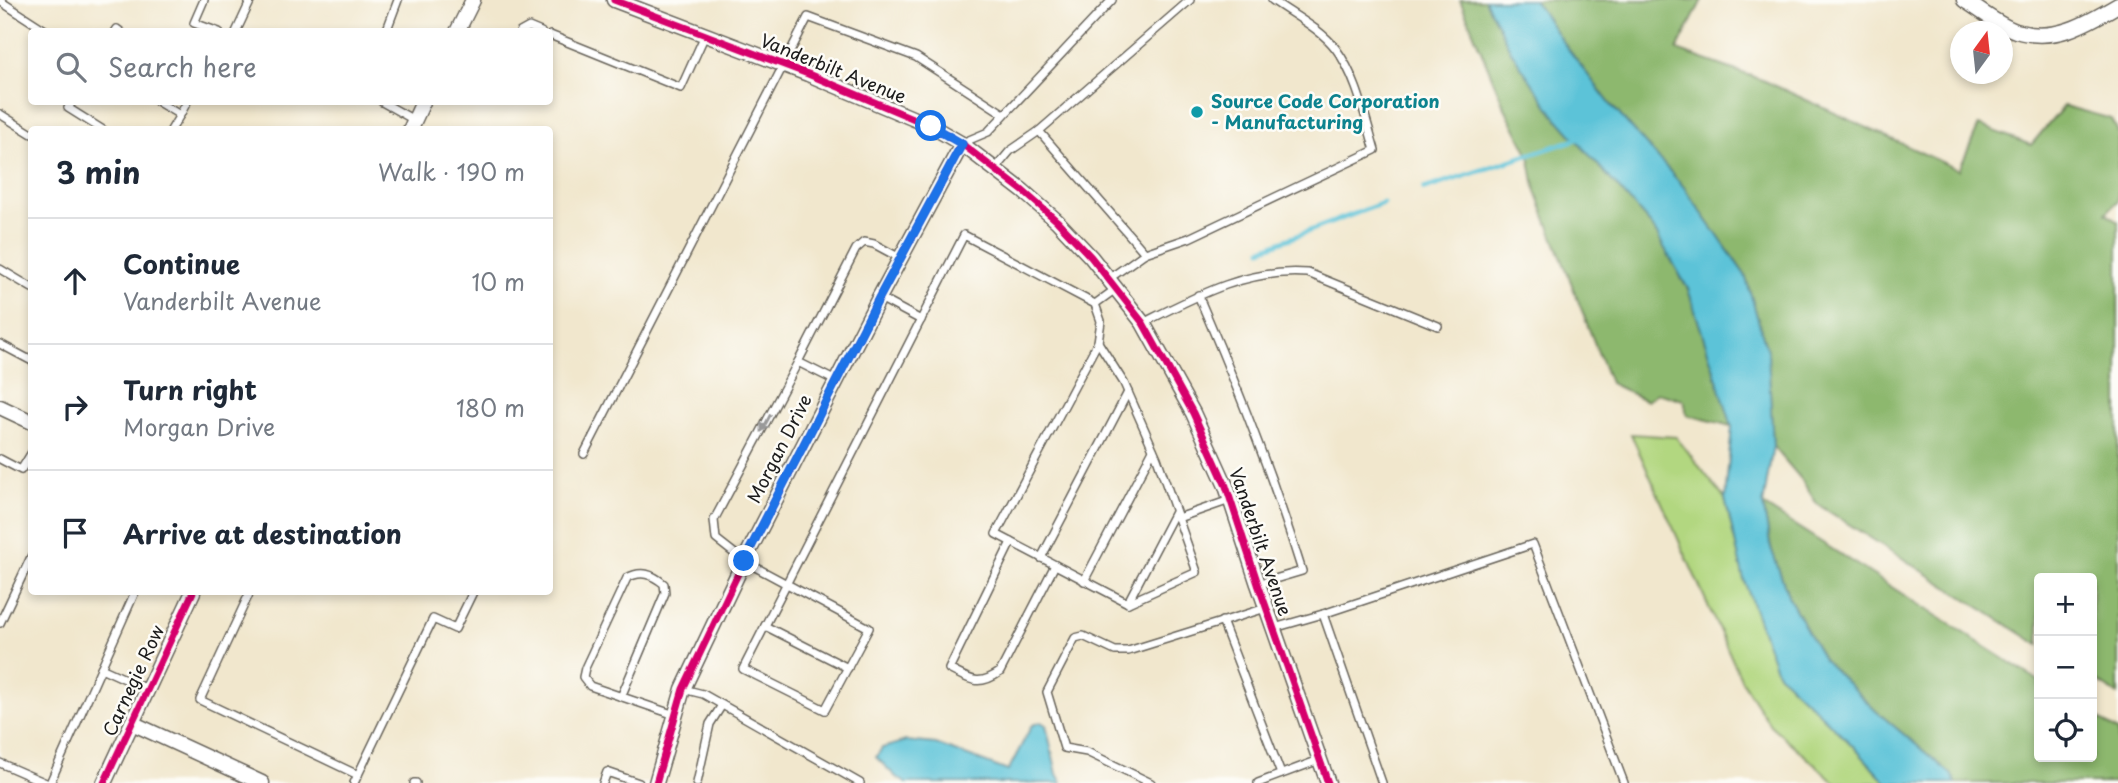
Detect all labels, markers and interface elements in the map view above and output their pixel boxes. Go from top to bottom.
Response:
north arrow [1950,21,2013,84]
street label: Vanderbilt Avenue [756,26,911,109]
search box [28,28,553,105]
text: Search here [108,47,257,86]
icon: search [52,48,90,86]
place label: Source Code Corporation - Manufacturing [1211,87,1440,135]
marker: Source Code Corporation - Manufacturing [1189,104,1205,120]
route start [915,110,946,141]
text: 3 min [56,149,141,194]
text: Walk · 190 m [378,154,525,189]
text: Continue [123,244,240,283]
icon: ahead [56,262,94,300]
text: 10 m [471,264,525,299]
text: Vanderbilt Avenue [123,283,321,318]
text: Turn right [123,370,257,409]
icon: right [56,388,94,426]
street label: Morgan Drive [740,389,818,508]
text: 180 m [456,390,525,425]
text: Morgan Drive [123,409,275,444]
one-way arrow [760,413,772,432]
street label: Vanderbilt Avenue [1223,464,1300,620]
icon: arrive [56,514,94,552]
text: Arrive at destination [123,514,402,553]
route end [728,545,759,576]
map controls [2034,573,2097,762]
button: + [2034,573,2097,636]
street label: Carnegie Row [95,620,170,740]
button: − [2034,636,2097,699]
button: locate [2034,699,2097,762]

